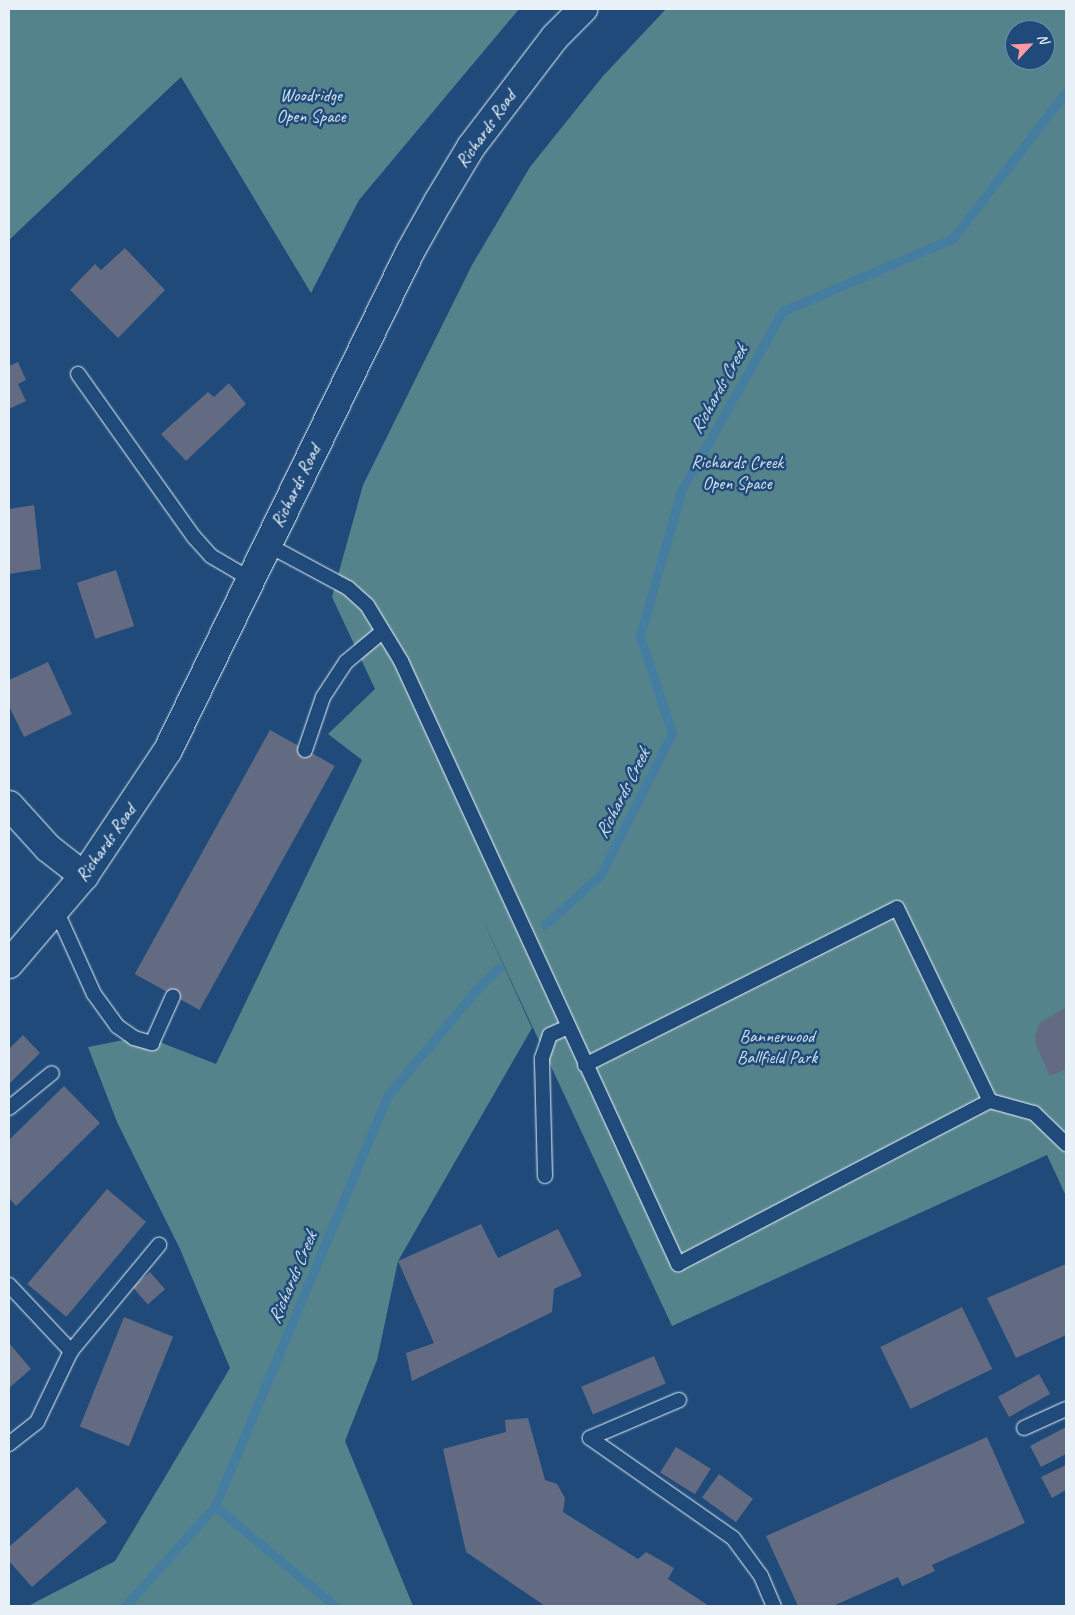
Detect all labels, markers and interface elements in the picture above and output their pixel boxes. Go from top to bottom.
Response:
north arrow [1005,20,1055,70]
text: N [1034,31,1053,46]
park label: Woodridge Open Space [276,85,346,128]
street label: Richards Road [452,86,520,172]
water label: Richards Creek [685,342,753,438]
street label: Richards Road [267,441,325,531]
park label: Richards Creek Open Space [691,452,783,494]
water label: Richards Creek [591,746,655,842]
street label: Richards Road [72,800,140,886]
park label: Bannerwood Ballfield Park [737,1026,817,1068]
water label: Richards Creek [264,1229,322,1327]

